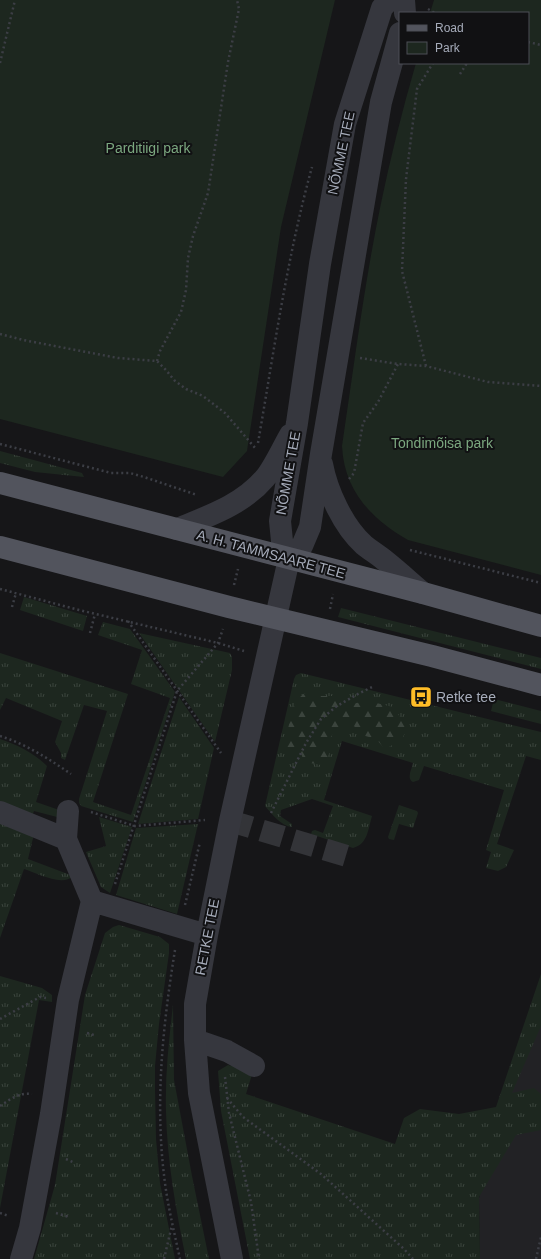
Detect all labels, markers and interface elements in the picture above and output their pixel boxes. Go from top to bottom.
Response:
legend [399,12,529,64]
text: Road [435,21,464,35]
text: Park [435,41,461,55]
street label: NÕMME TEE [324,110,358,196]
park label: Parditiigi park [106,140,191,156]
street label: NÕMME TEE [273,430,303,516]
park label: Tondimõisa park [391,435,494,451]
street label: A. H. TAMMSAARE TEE [195,526,347,582]
bus stop icon: Retke tee [408,684,434,710]
place label: Retke tee [436,689,496,705]
street label: RETKE TEE [192,897,222,977]

